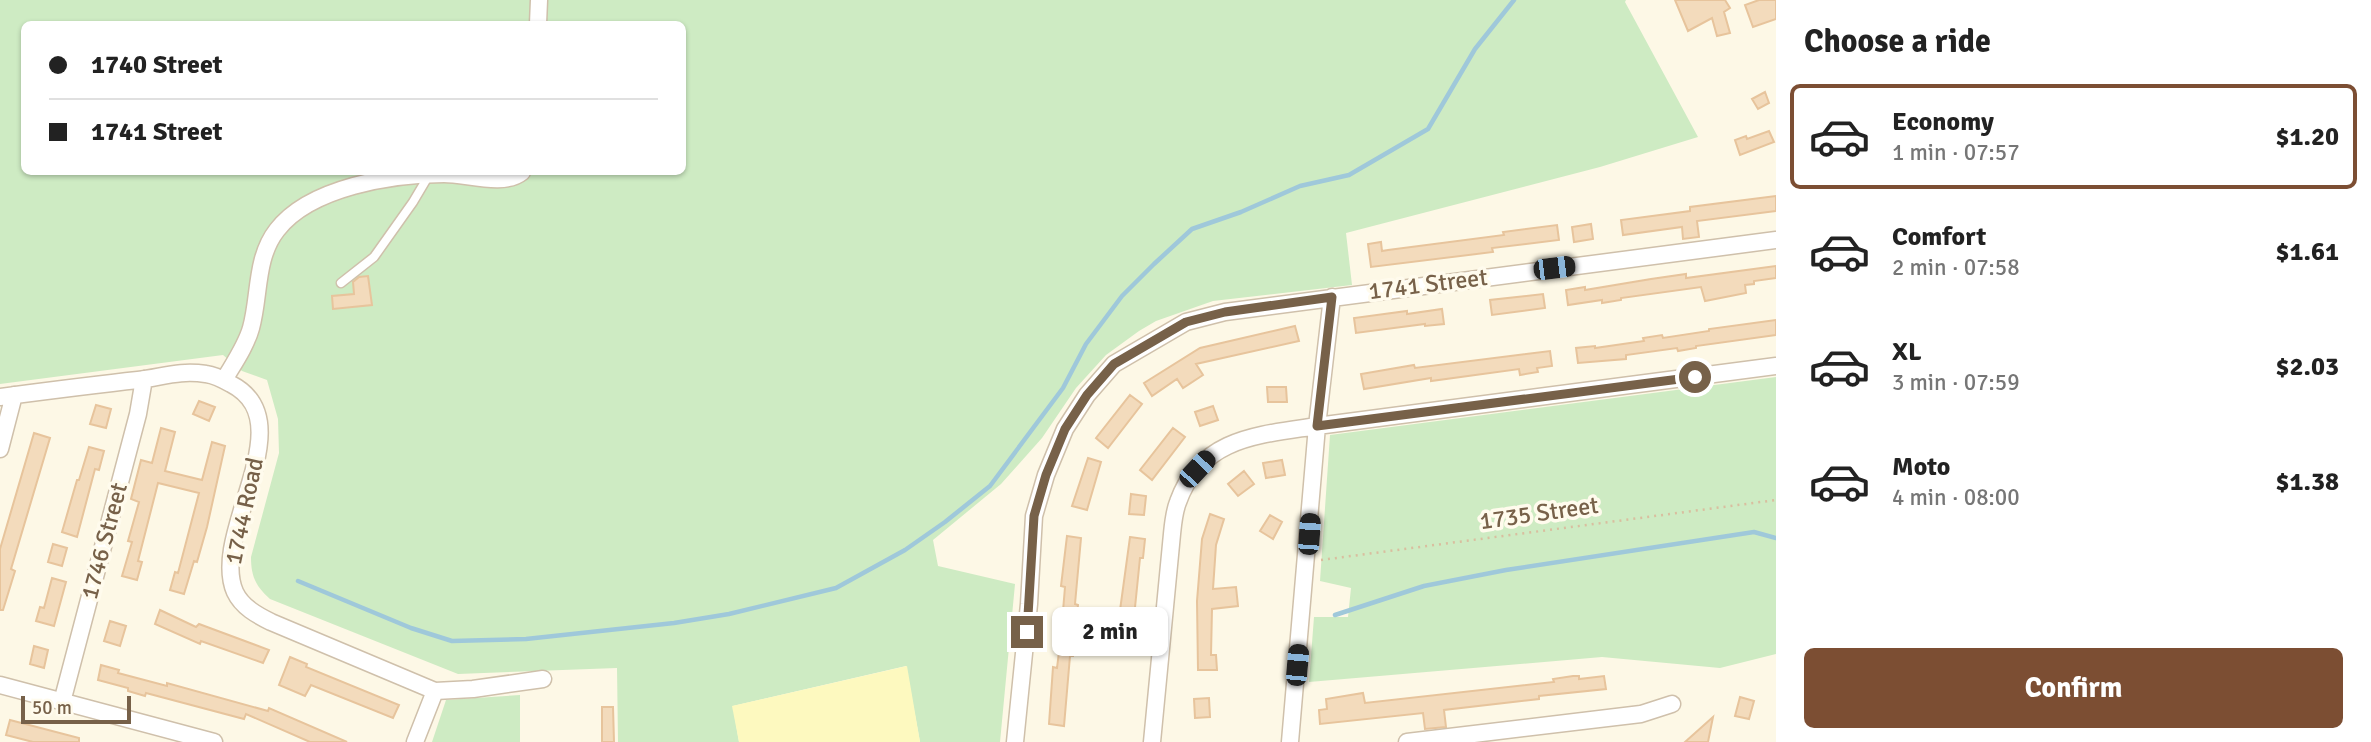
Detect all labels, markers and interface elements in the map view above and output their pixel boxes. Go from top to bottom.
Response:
text: Choose a ride [1804,22,1991,61]
text: 1740 Street [91,49,223,81]
icon: car [1808,105,1871,168]
text: Economy [1892,106,1994,138]
text: 1741 Street [91,116,223,148]
text: $1.20 [2275,121,2339,153]
text: 1 min · 07:57 [1892,138,2020,167]
icon: car [1808,220,1871,283]
text: Comfort [1892,221,1986,253]
text: $1.61 [2275,236,2339,268]
text: 2 min · 07:58 [1892,253,2020,282]
car [1532,255,1577,281]
street label: 1741 Street [1367,262,1489,306]
icon: car [1808,335,1871,398]
text: XL [1892,336,1922,368]
text: $2.03 [2275,351,2339,383]
route start [1679,361,1711,393]
text: 3 min · 07:59 [1892,368,2020,397]
car [1175,446,1220,492]
icon: car [1808,450,1871,513]
text: Moto [1892,451,1950,483]
street label: 1744 Road [218,455,270,567]
text: $1.38 [2275,466,2339,498]
street label: 1746 Street [74,479,134,603]
text: 4 min · 08:00 [1892,483,2020,512]
street label: 1735 Street [1478,490,1600,536]
car [1298,512,1321,556]
callout: 2 min [1052,608,1167,656]
route end [1011,616,1043,648]
text: 2 min [1082,617,1138,646]
car [1285,643,1310,687]
button: Confirm [1804,648,2343,728]
scale bar [21,693,131,725]
text: 50 m [32,696,72,720]

